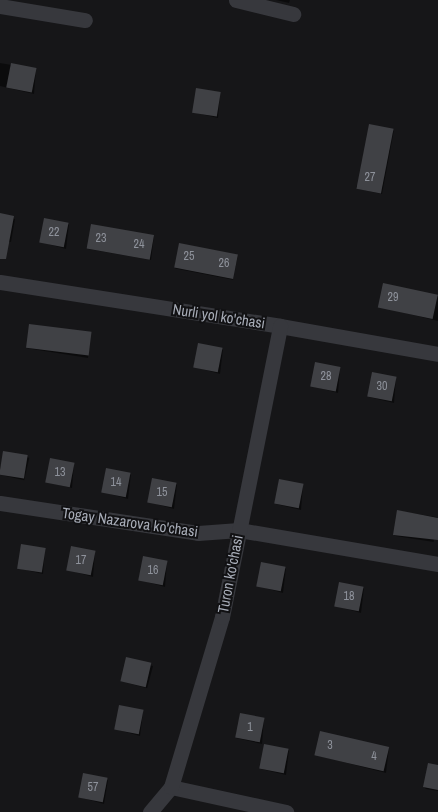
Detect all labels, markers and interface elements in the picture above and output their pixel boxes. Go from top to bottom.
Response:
house number: 27 [365,171,375,185]
house number: 22 [49,226,59,240]
house number: 23 [96,232,106,246]
house number: 24 [134,238,144,252]
house number: 25 [184,250,194,264]
house number: 26 [219,257,229,271]
house number: 29 [388,291,398,305]
street label: Nurli yol ko'chasi [172,300,266,332]
house number: 28 [321,370,331,384]
house number: 30 [377,380,387,394]
house number: 13 [55,466,65,480]
house number: 14 [111,476,121,490]
house number: 15 [157,486,167,500]
street label: Togay Nazarova ko'chasi [61,504,199,540]
street label: Turon ko'chasi [214,533,246,615]
house number: 17 [76,554,86,568]
house number: 16 [148,564,158,578]
house number: 18 [344,590,354,604]
house number: 1 [247,721,253,735]
house number: 3 [327,739,333,753]
house number: 4 [371,750,377,764]
house number: 57 [88,781,98,795]

